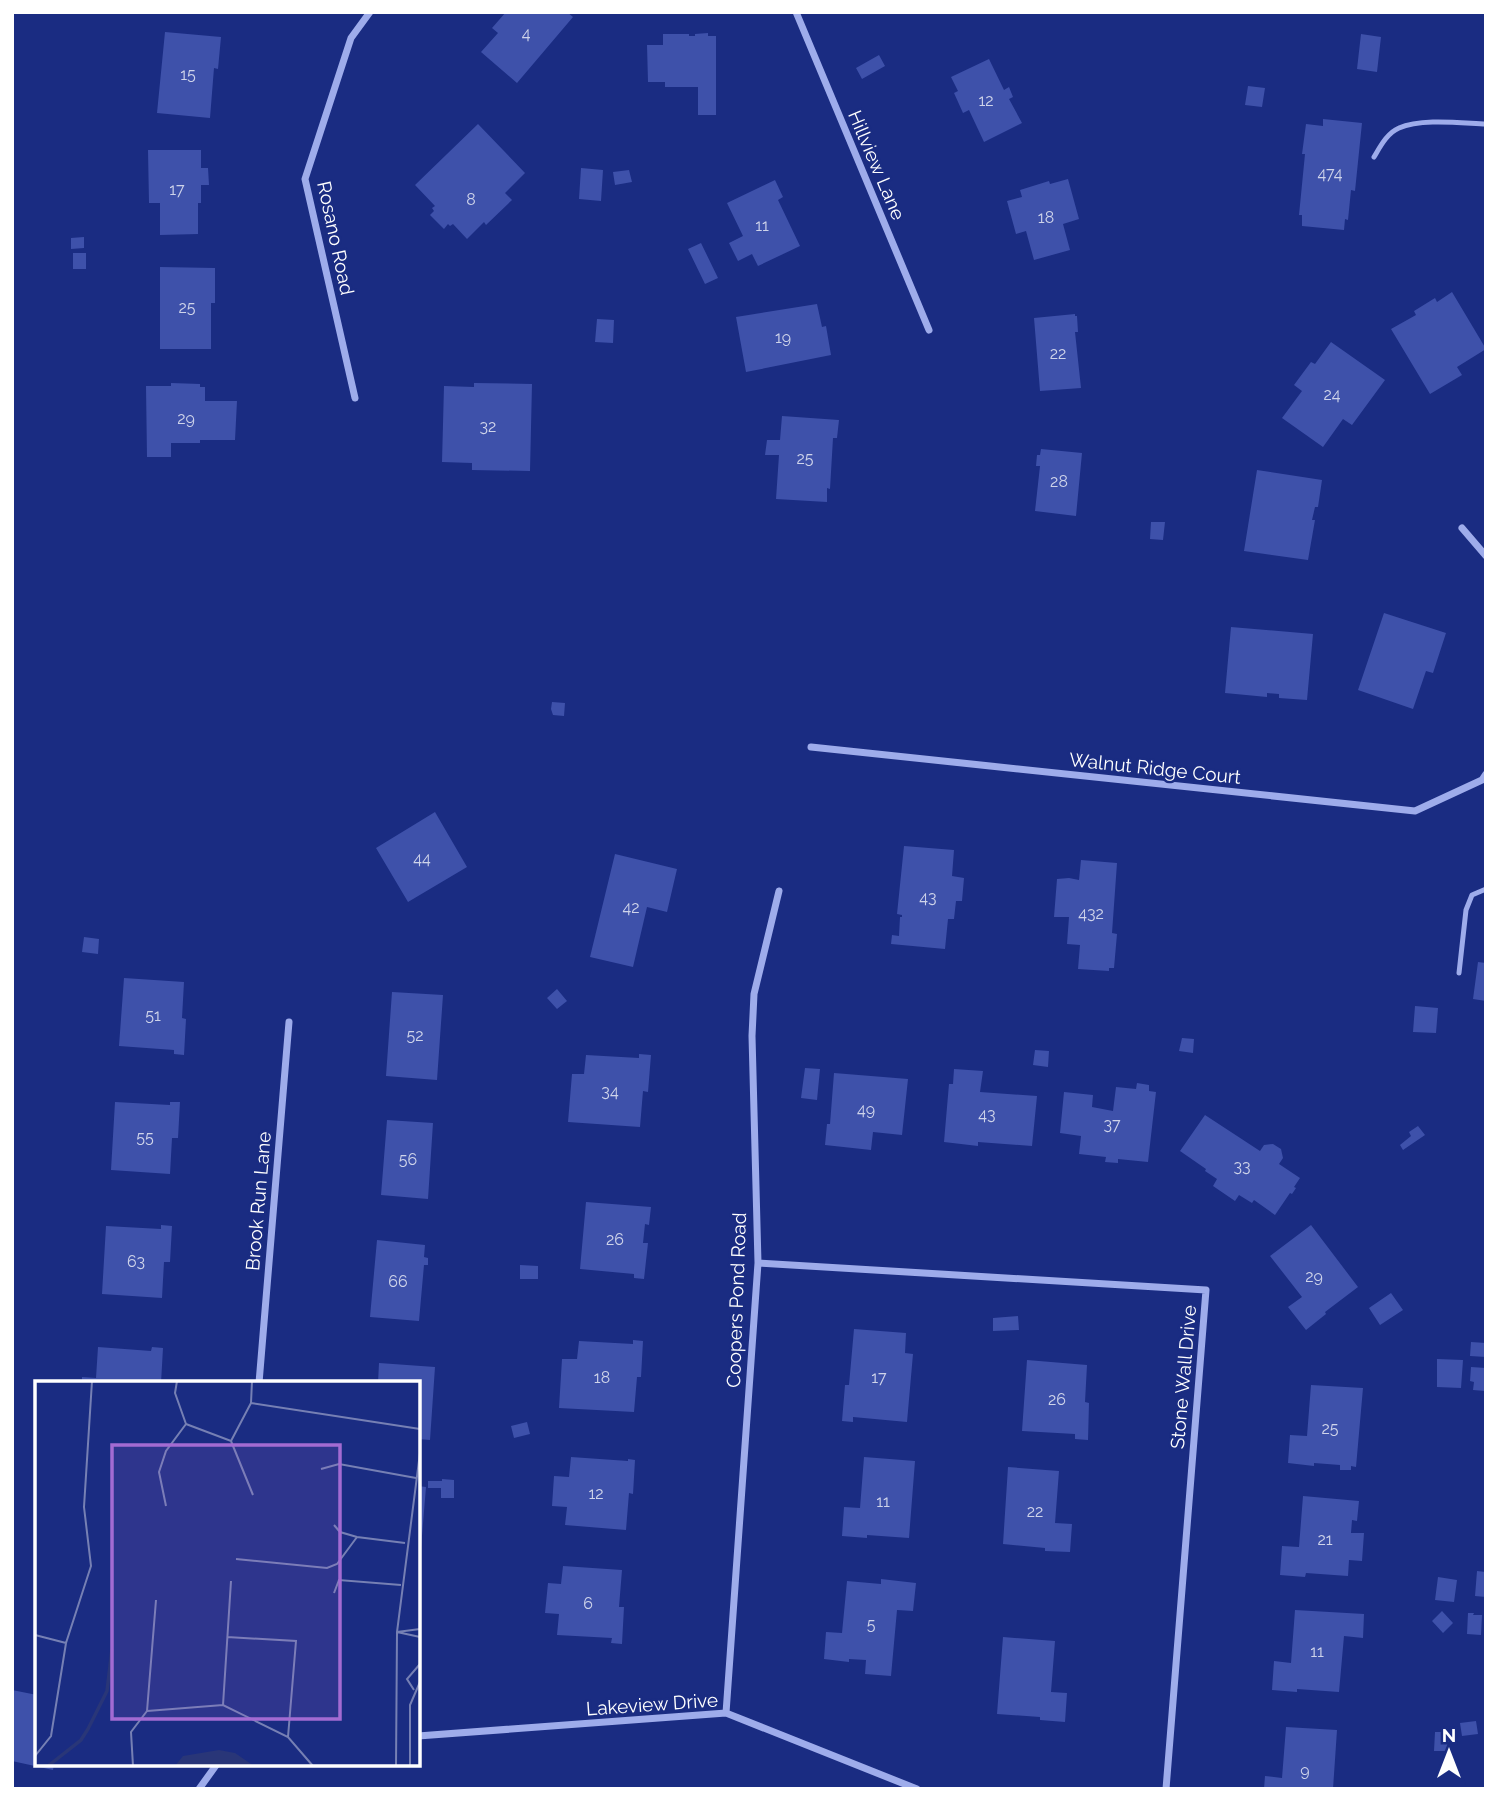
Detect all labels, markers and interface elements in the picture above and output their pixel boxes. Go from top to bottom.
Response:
house number: 4 [522,24,531,43]
house number: 15 [180,65,196,84]
house number: 12 [978,91,994,110]
street label: Hillview Lane [844,107,910,223]
house number: 474 [1317,164,1343,183]
street label: Rosano Road [313,179,359,297]
house number: 17 [169,180,185,199]
house number: 8 [466,190,476,209]
house number: 18 [1038,208,1054,227]
house number: 11 [755,216,769,235]
house number: 25 [178,298,196,317]
house number: 19 [775,328,791,347]
house number: 22 [1050,344,1066,363]
house number: 24 [1323,385,1341,404]
house number: 29 [177,409,195,428]
house number: 32 [480,417,496,436]
house number: 25 [796,449,814,468]
house number: 28 [1050,472,1068,491]
street label: Walnut Ridge Court [1068,748,1243,788]
house number: 44 [413,849,431,868]
house number: 43 [919,888,937,907]
house number: 42 [622,898,640,917]
house number: 432 [1078,904,1104,923]
house number: 51 [145,1006,161,1025]
house number: 52 [406,1026,424,1045]
house number: 34 [601,1082,619,1101]
house number: 49 [857,1100,875,1119]
house number: 43 [978,1105,996,1124]
house number: 37 [1103,1115,1121,1134]
house number: 55 [136,1128,154,1147]
street label: Brook Run Lane [241,1130,275,1272]
house number: 56 [399,1150,417,1169]
house number: 33 [1233,1157,1251,1176]
street label: Coopers Pond Road [722,1212,750,1388]
house number: 26 [606,1230,624,1249]
house number: 63 [127,1252,145,1271]
house number: 29 [1305,1267,1323,1286]
house number: 66 [388,1272,408,1291]
street label: Stone Wall Drive [1166,1304,1200,1450]
house number: 18 [594,1368,610,1387]
house number: 17 [871,1368,887,1387]
inset map [35,1381,420,1766]
house number: 26 [1048,1390,1066,1409]
house number: 25 [1321,1419,1339,1438]
house number: 12 [588,1484,604,1503]
house number: 11 [876,1492,890,1511]
house number: 22 [1027,1502,1043,1521]
house number: 21 [1317,1530,1333,1549]
house number: 6 [583,1594,593,1613]
house number: 5 [867,1615,876,1634]
house number: 11 [1310,1642,1324,1661]
street label: Lakeview Drive [585,1688,719,1720]
north arrow [1414,1717,1484,1787]
text: N [1442,1724,1456,1746]
house number: 9 [1300,1761,1310,1780]

